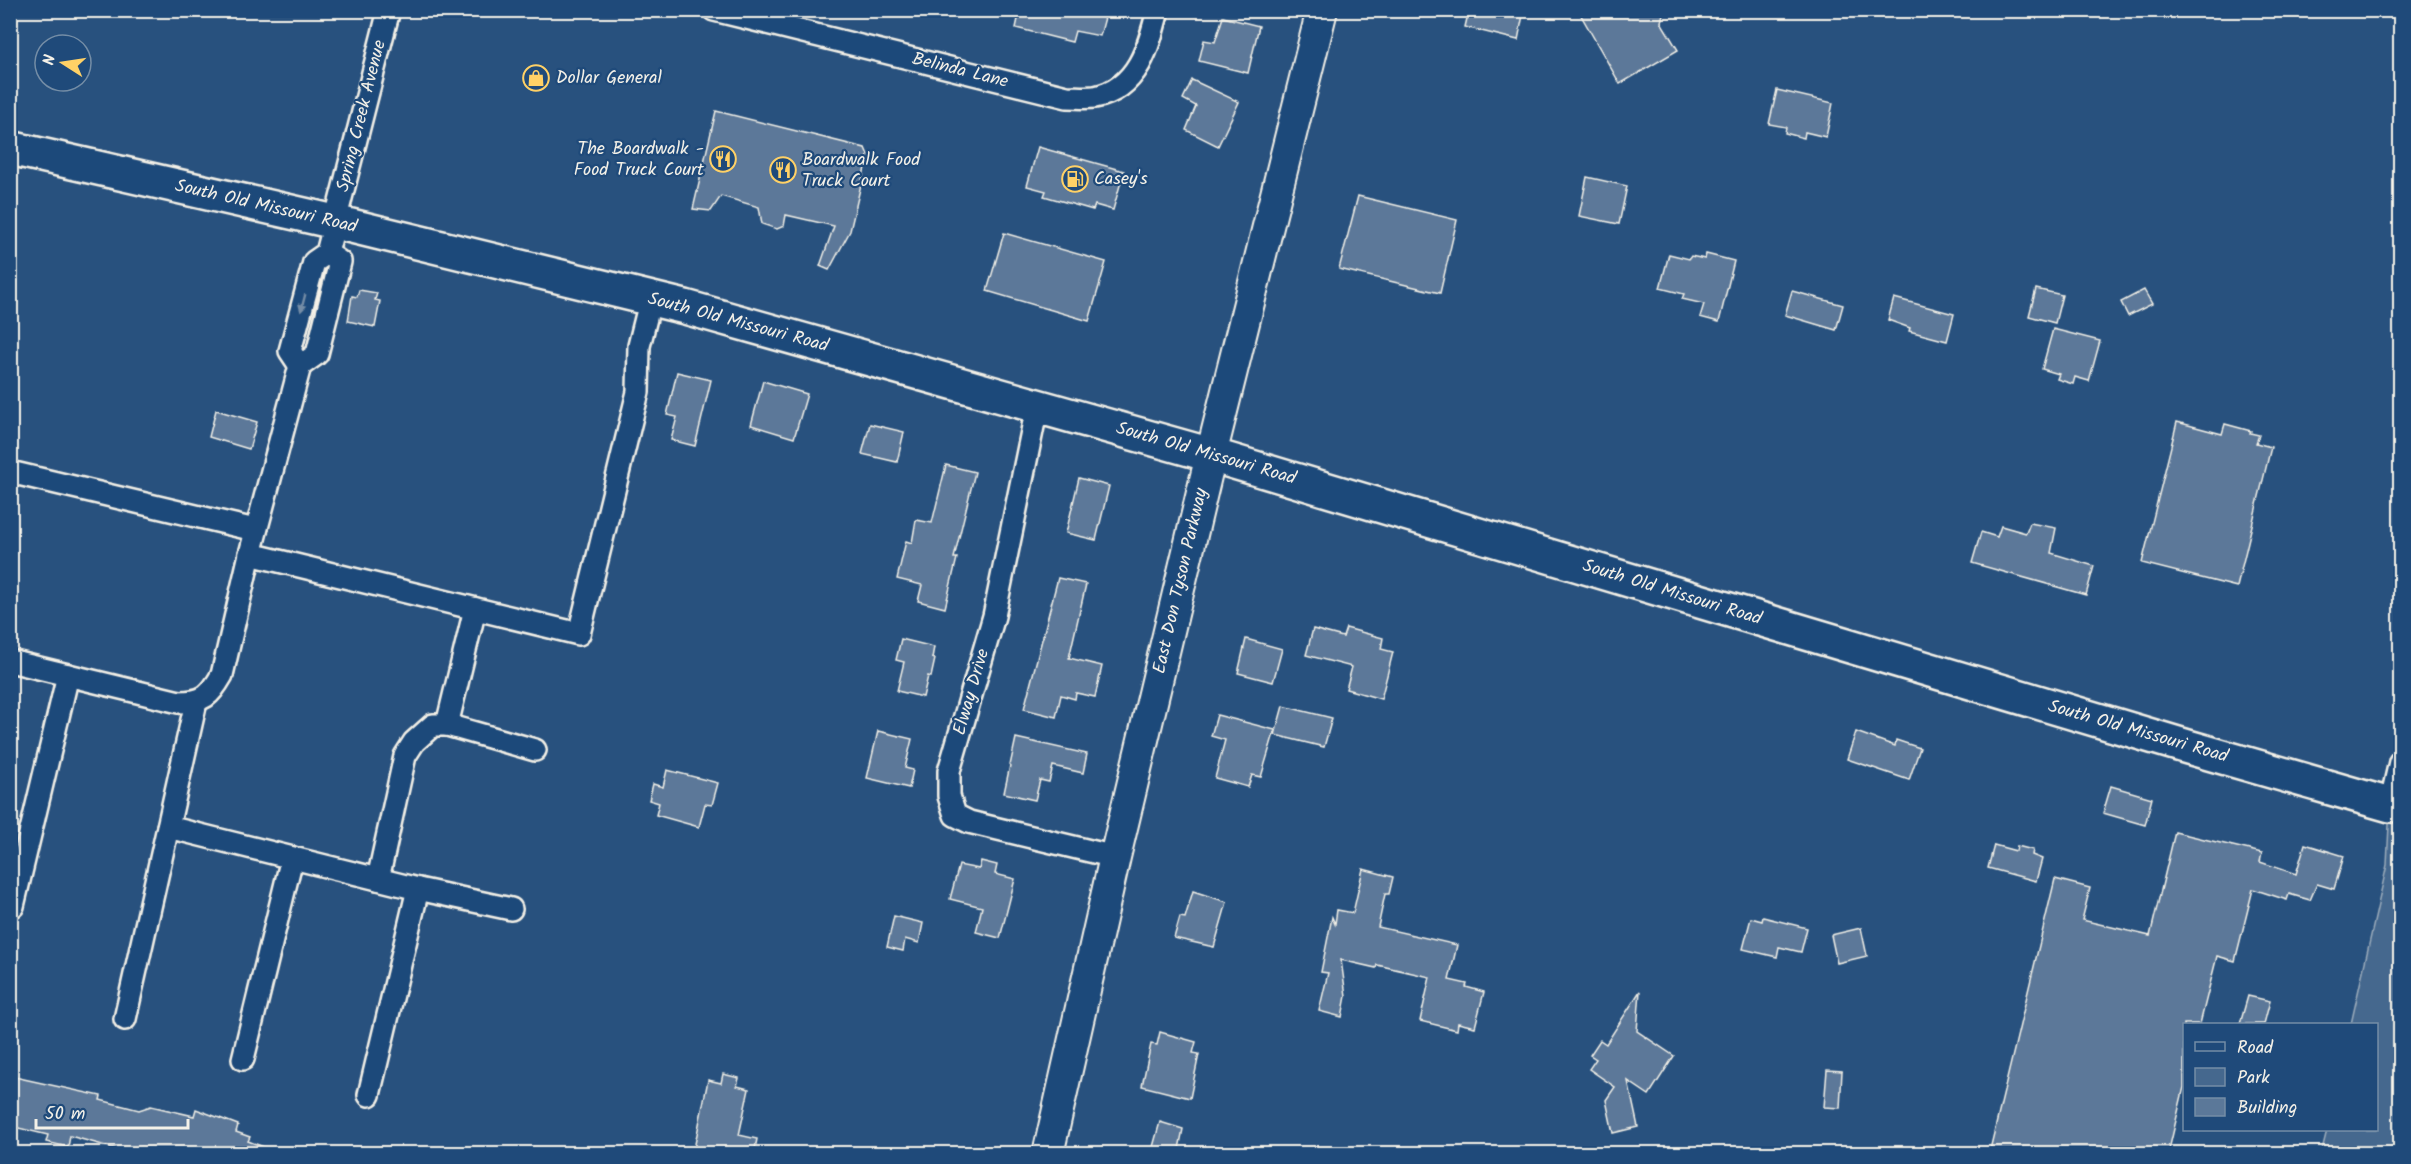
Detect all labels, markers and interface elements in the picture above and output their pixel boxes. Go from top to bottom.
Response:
north arrow [33,33,93,93]
street label: Spring Creek Avenue [329,37,395,195]
street label: Belinda Lane [909,45,1011,97]
text: N [37,53,63,68]
shop icon: Dollar General [521,63,551,93]
place label: Dollar General [556,64,662,93]
place label: The Boardwalk - Food Truck Court [574,135,705,185]
restaurant icon: The Boardwalk - Food Truck Court [708,144,738,174]
place label: Boardwalk Food Truck Court [802,146,921,196]
restaurant icon: Boardwalk Food Truck Court [768,155,798,185]
fuel station icon: Casey's [1060,164,1090,194]
place label: Casey's [1094,165,1148,194]
street label: South Old Missouri Road [172,172,361,242]
street label: South Old Missouri Road [644,285,833,361]
one-way arrow [298,294,307,312]
street label: South Old Missouri Road [1113,414,1300,494]
street label: East Don Tyson Parkway [1146,485,1217,677]
street label: South Old Missouri Road [1579,552,1766,634]
street label: Elway Drive [946,645,998,739]
street label: South Old Missouri Road [2045,692,2232,772]
legend [2183,1023,2378,1131]
text: Road [2237,1034,2274,1063]
text: Park [2237,1064,2270,1093]
scale bar [36,1092,188,1130]
text: Building [2237,1094,2297,1123]
text: 50 m [45,1100,85,1129]

